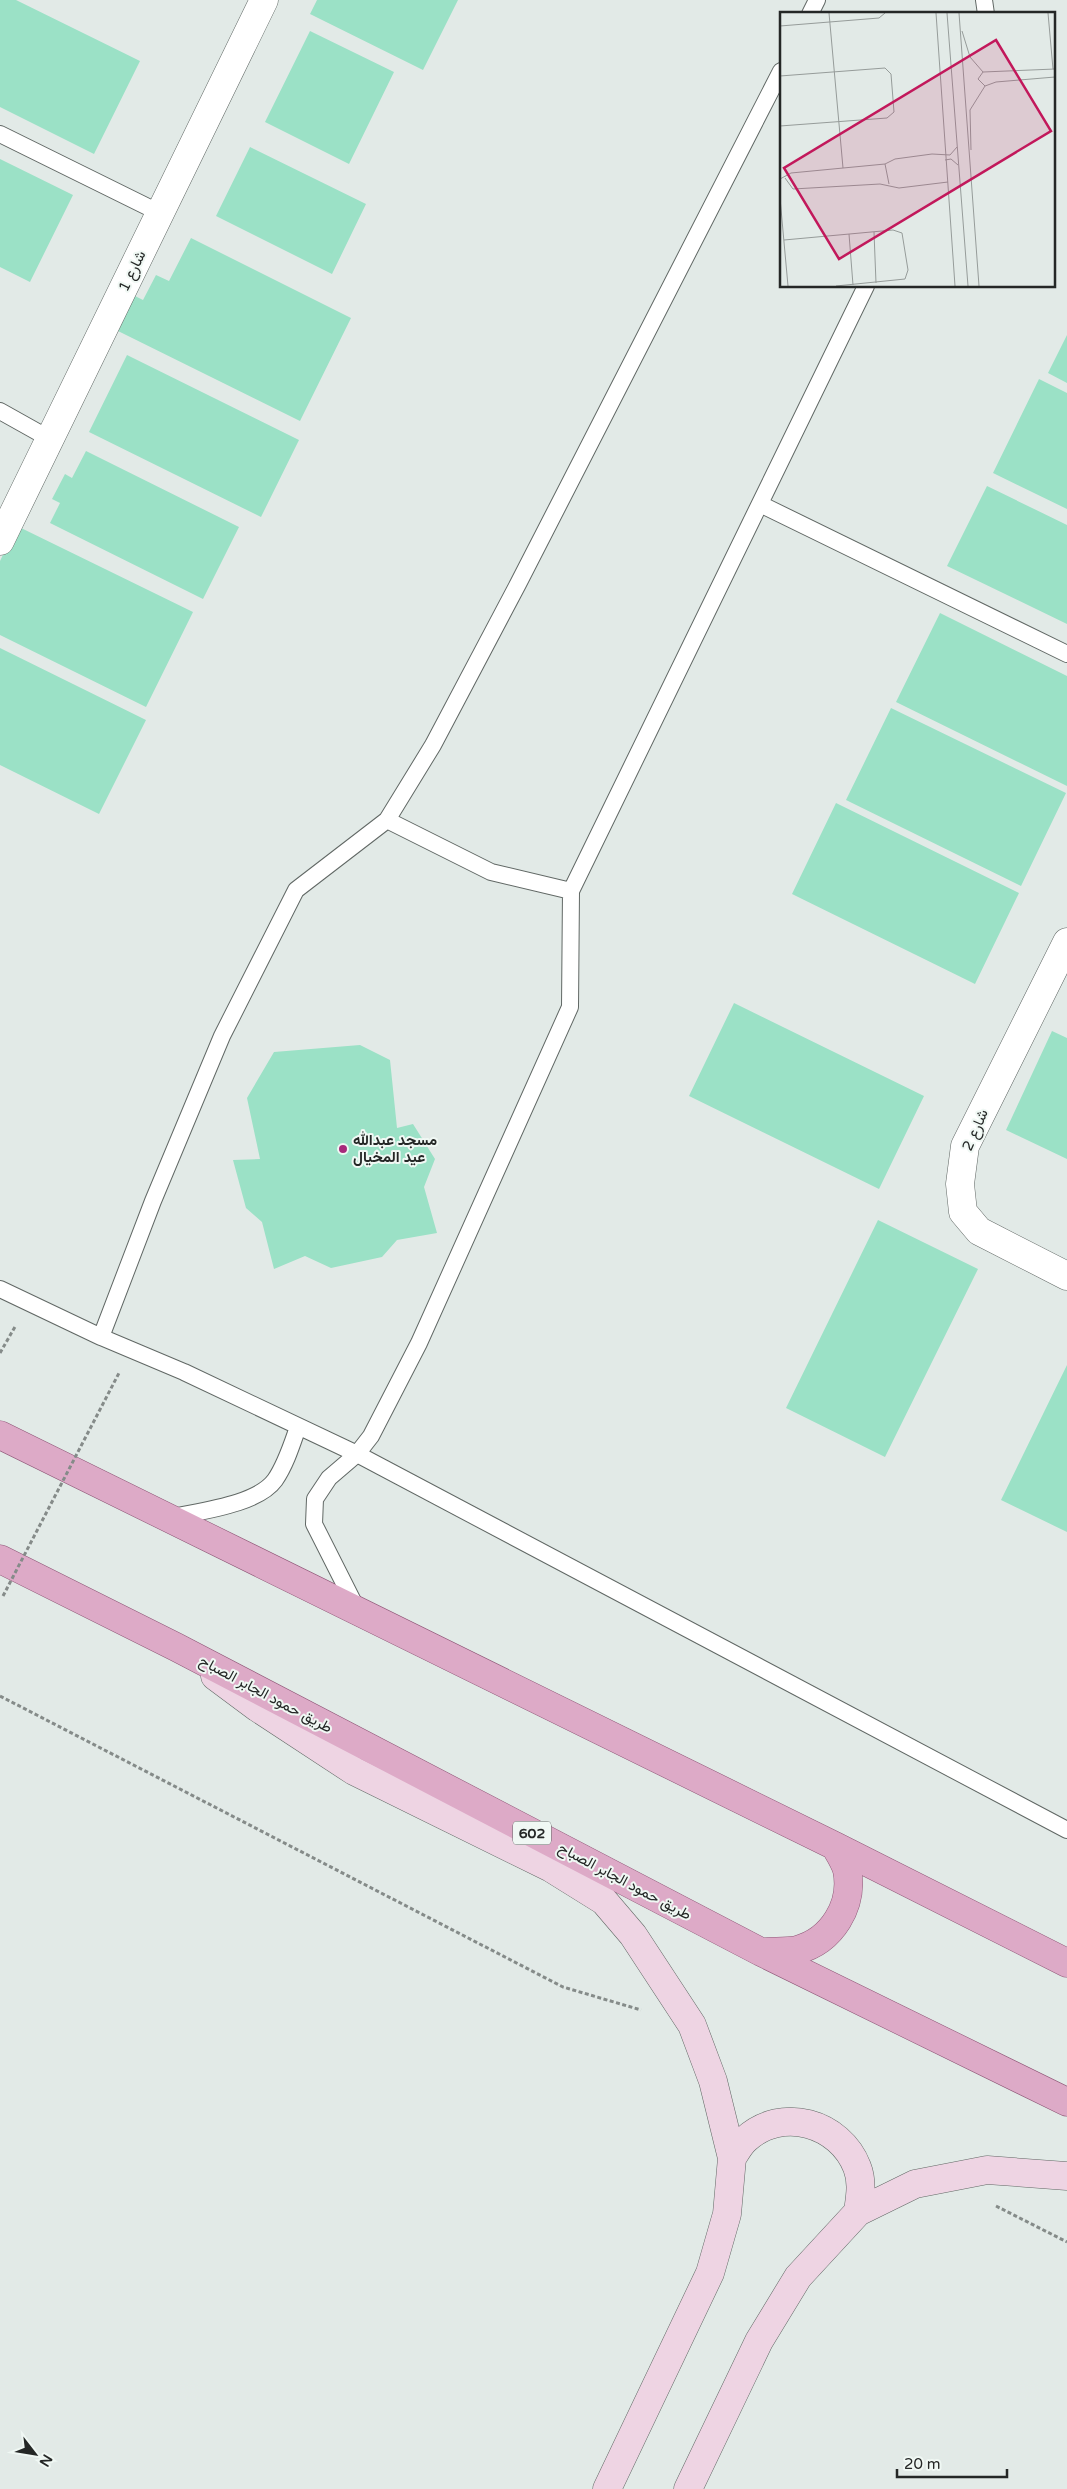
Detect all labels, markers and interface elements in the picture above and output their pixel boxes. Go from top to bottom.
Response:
inset map [780,12,1054,288]
street label: شارع 1 [114,247,151,295]
street label: شارع 2 [958,1106,994,1154]
place label: مسجد عبدالله عيد المخيال [353,1131,437,1166]
marker: مسجد عبدالله عيد المخيال [337,1143,349,1155]
street label: طريق حمود الجابر الصباح [195,1651,336,1739]
road number: 602 [513,1822,551,1845]
street label: طريق حمود الجابر الصباح [554,1838,695,1926]
north arrow [10,2429,60,2479]
scale bar [897,2446,1007,2478]
text: N [36,2451,56,2470]
text: 20 m [904,2455,941,2473]

